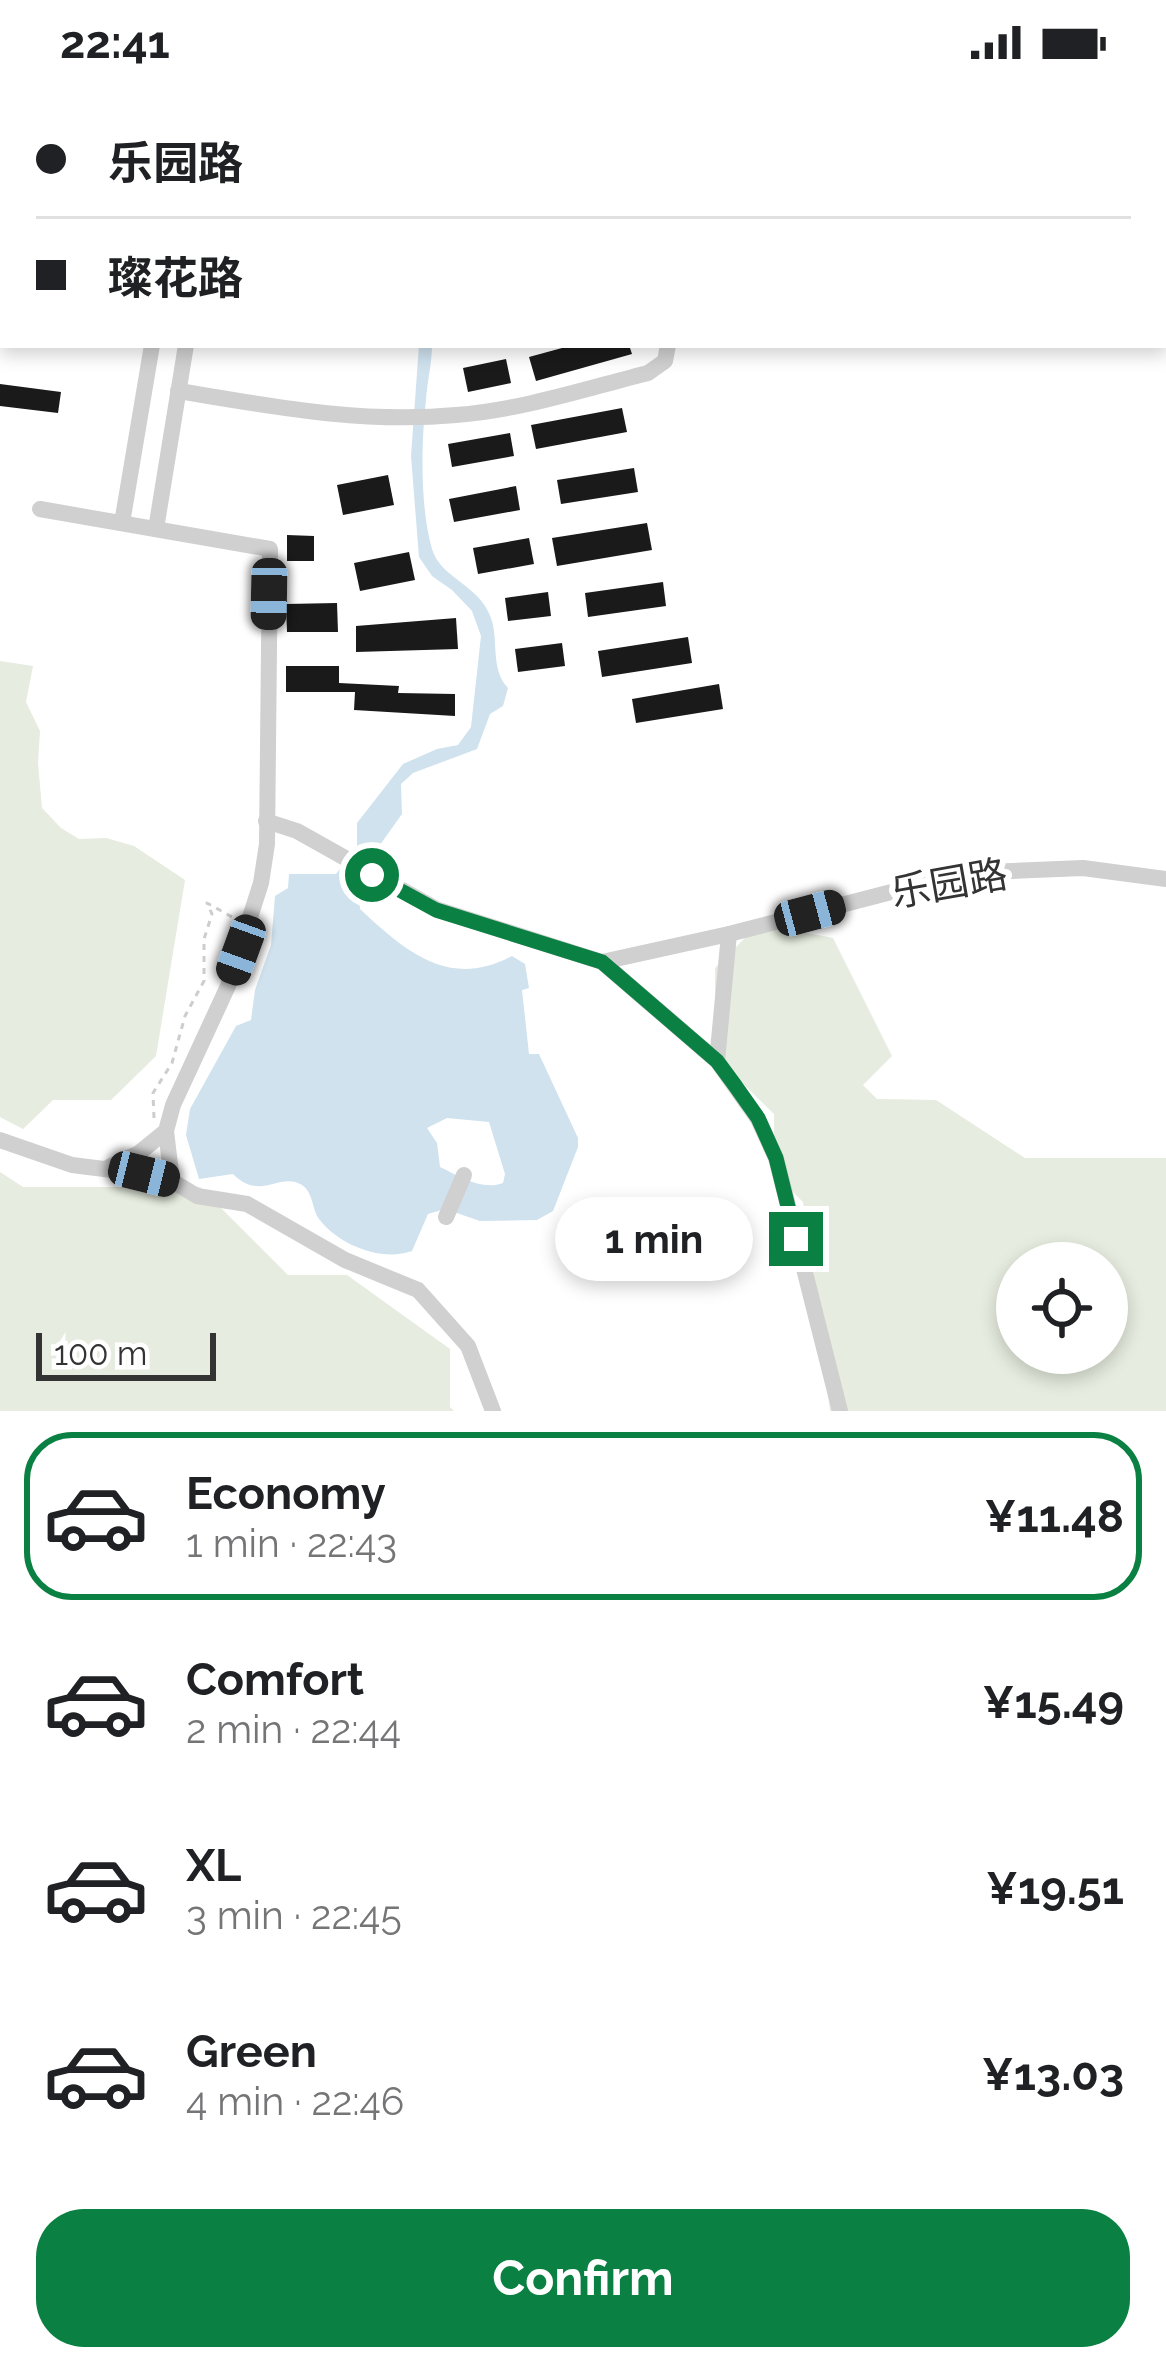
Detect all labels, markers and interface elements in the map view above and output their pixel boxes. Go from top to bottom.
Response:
text: 22:41 [60,16,170,69]
text: 乐园路 [108,137,243,190]
text: 璨花路 [108,252,243,305]
car [250,558,288,630]
route start [345,848,399,902]
street label: 乐园路 [887,850,1011,916]
car [771,886,849,940]
car [212,910,270,990]
car [105,1148,183,1200]
callout: 1 min [556,1197,754,1281]
route end [769,1212,823,1266]
text: 1 min [605,1216,703,1262]
map controls [996,1242,1128,1374]
button: locate [996,1242,1128,1374]
scale bar [36,1327,216,1380]
text: 100 m [54,1334,147,1373]
icon: car [42,1462,150,1570]
text: Economy [186,1467,386,1520]
text: ¥11.48 [984,1490,1124,1543]
text: 1 min · 22:43 [186,1520,397,1566]
icon: car [42,1648,150,1756]
text: Comfort [186,1653,364,1706]
text: ¥15.49 [982,1676,1124,1729]
text: 2 min · 22:44 [186,1706,401,1752]
icon: car [42,1834,150,1942]
text: XL [186,1839,241,1892]
text: ¥19.51 [986,1862,1124,1915]
text: 3 min · 22:45 [186,1892,402,1938]
icon: car [42,2020,150,2128]
text: Green [186,2025,317,2078]
text: ¥13.03 [982,2048,1124,2101]
text: 4 min · 22:46 [186,2078,404,2124]
button: Confirm [36,2209,1130,2347]

